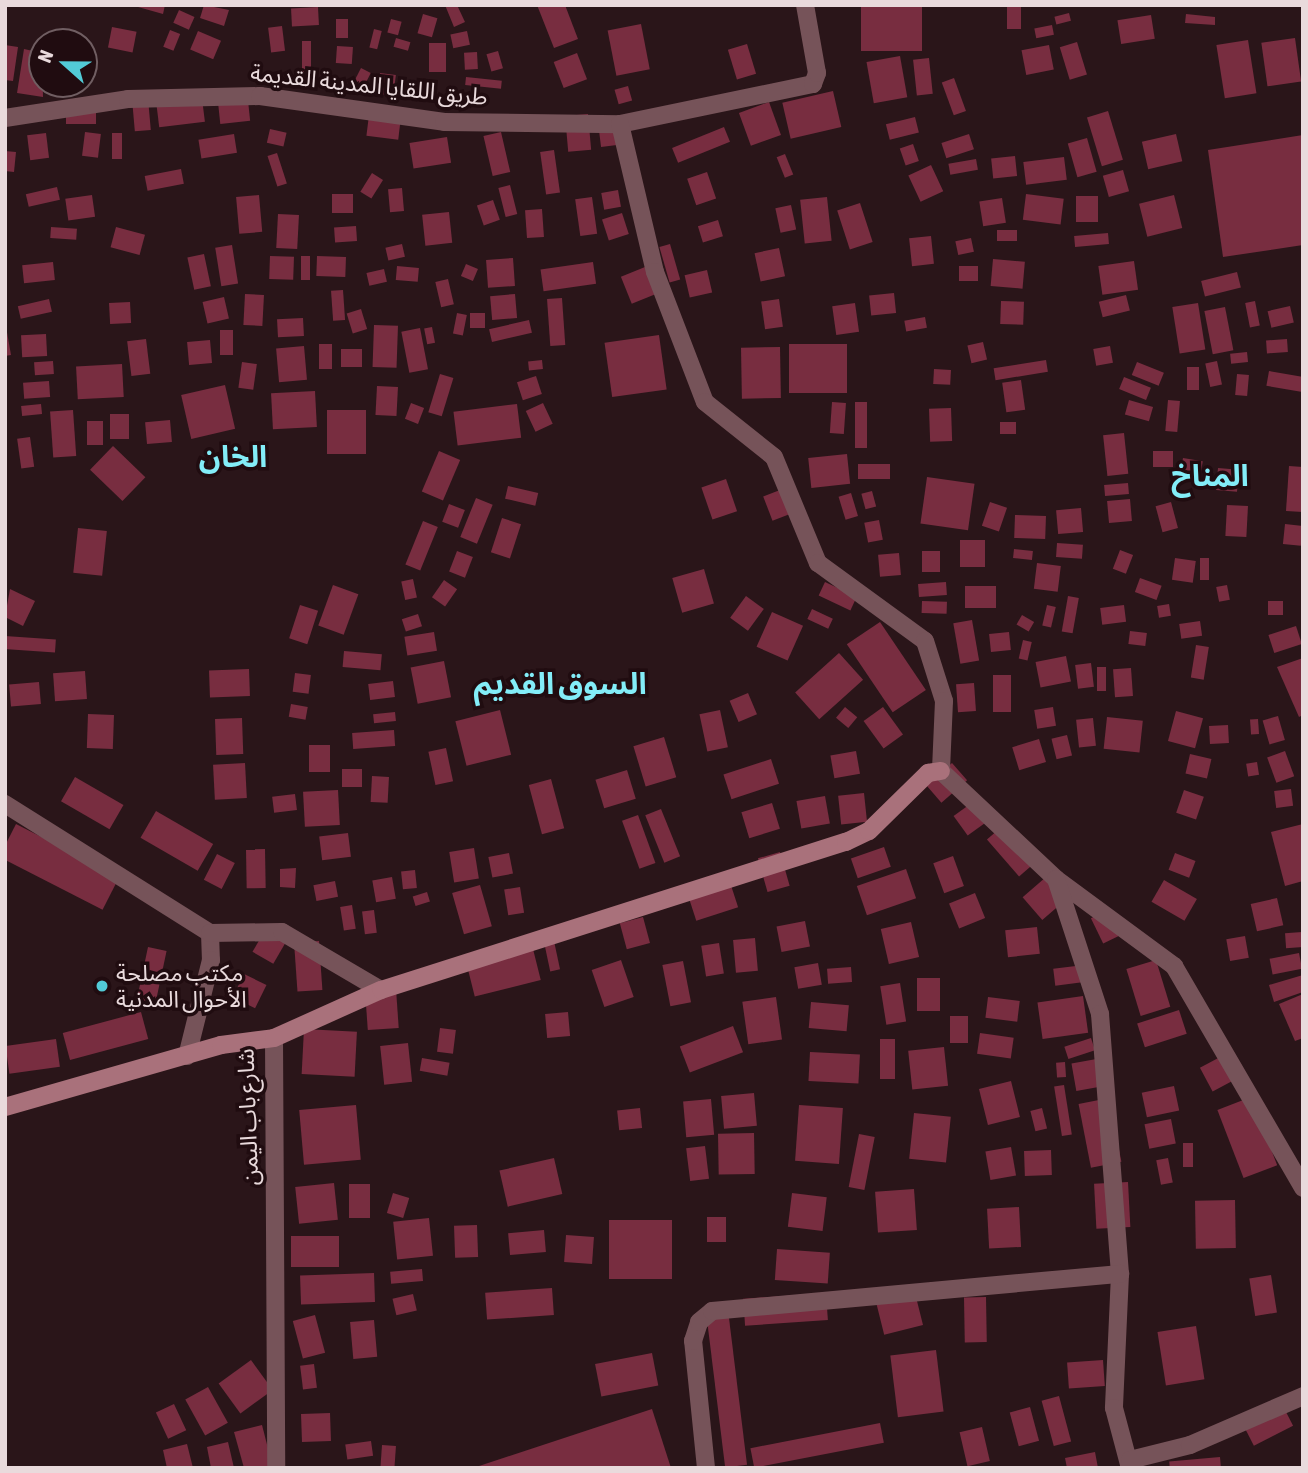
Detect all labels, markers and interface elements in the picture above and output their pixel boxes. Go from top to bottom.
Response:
north arrow [28,28,98,98]
text: N [33,47,58,65]
street label: طريق اللقايا المدينة القديمة [249,59,489,111]
district label: الخان [199,438,267,474]
district label: المناخ [1171,457,1249,493]
district label: السوق القديم [473,665,647,701]
place label: مكتب مصلحة الأحوال المدنية [116,959,247,1013]
marker: مكتب مصلحة الأحوال المدنية [94,978,110,994]
street label: شارع باب اليمن [232,1048,264,1186]

